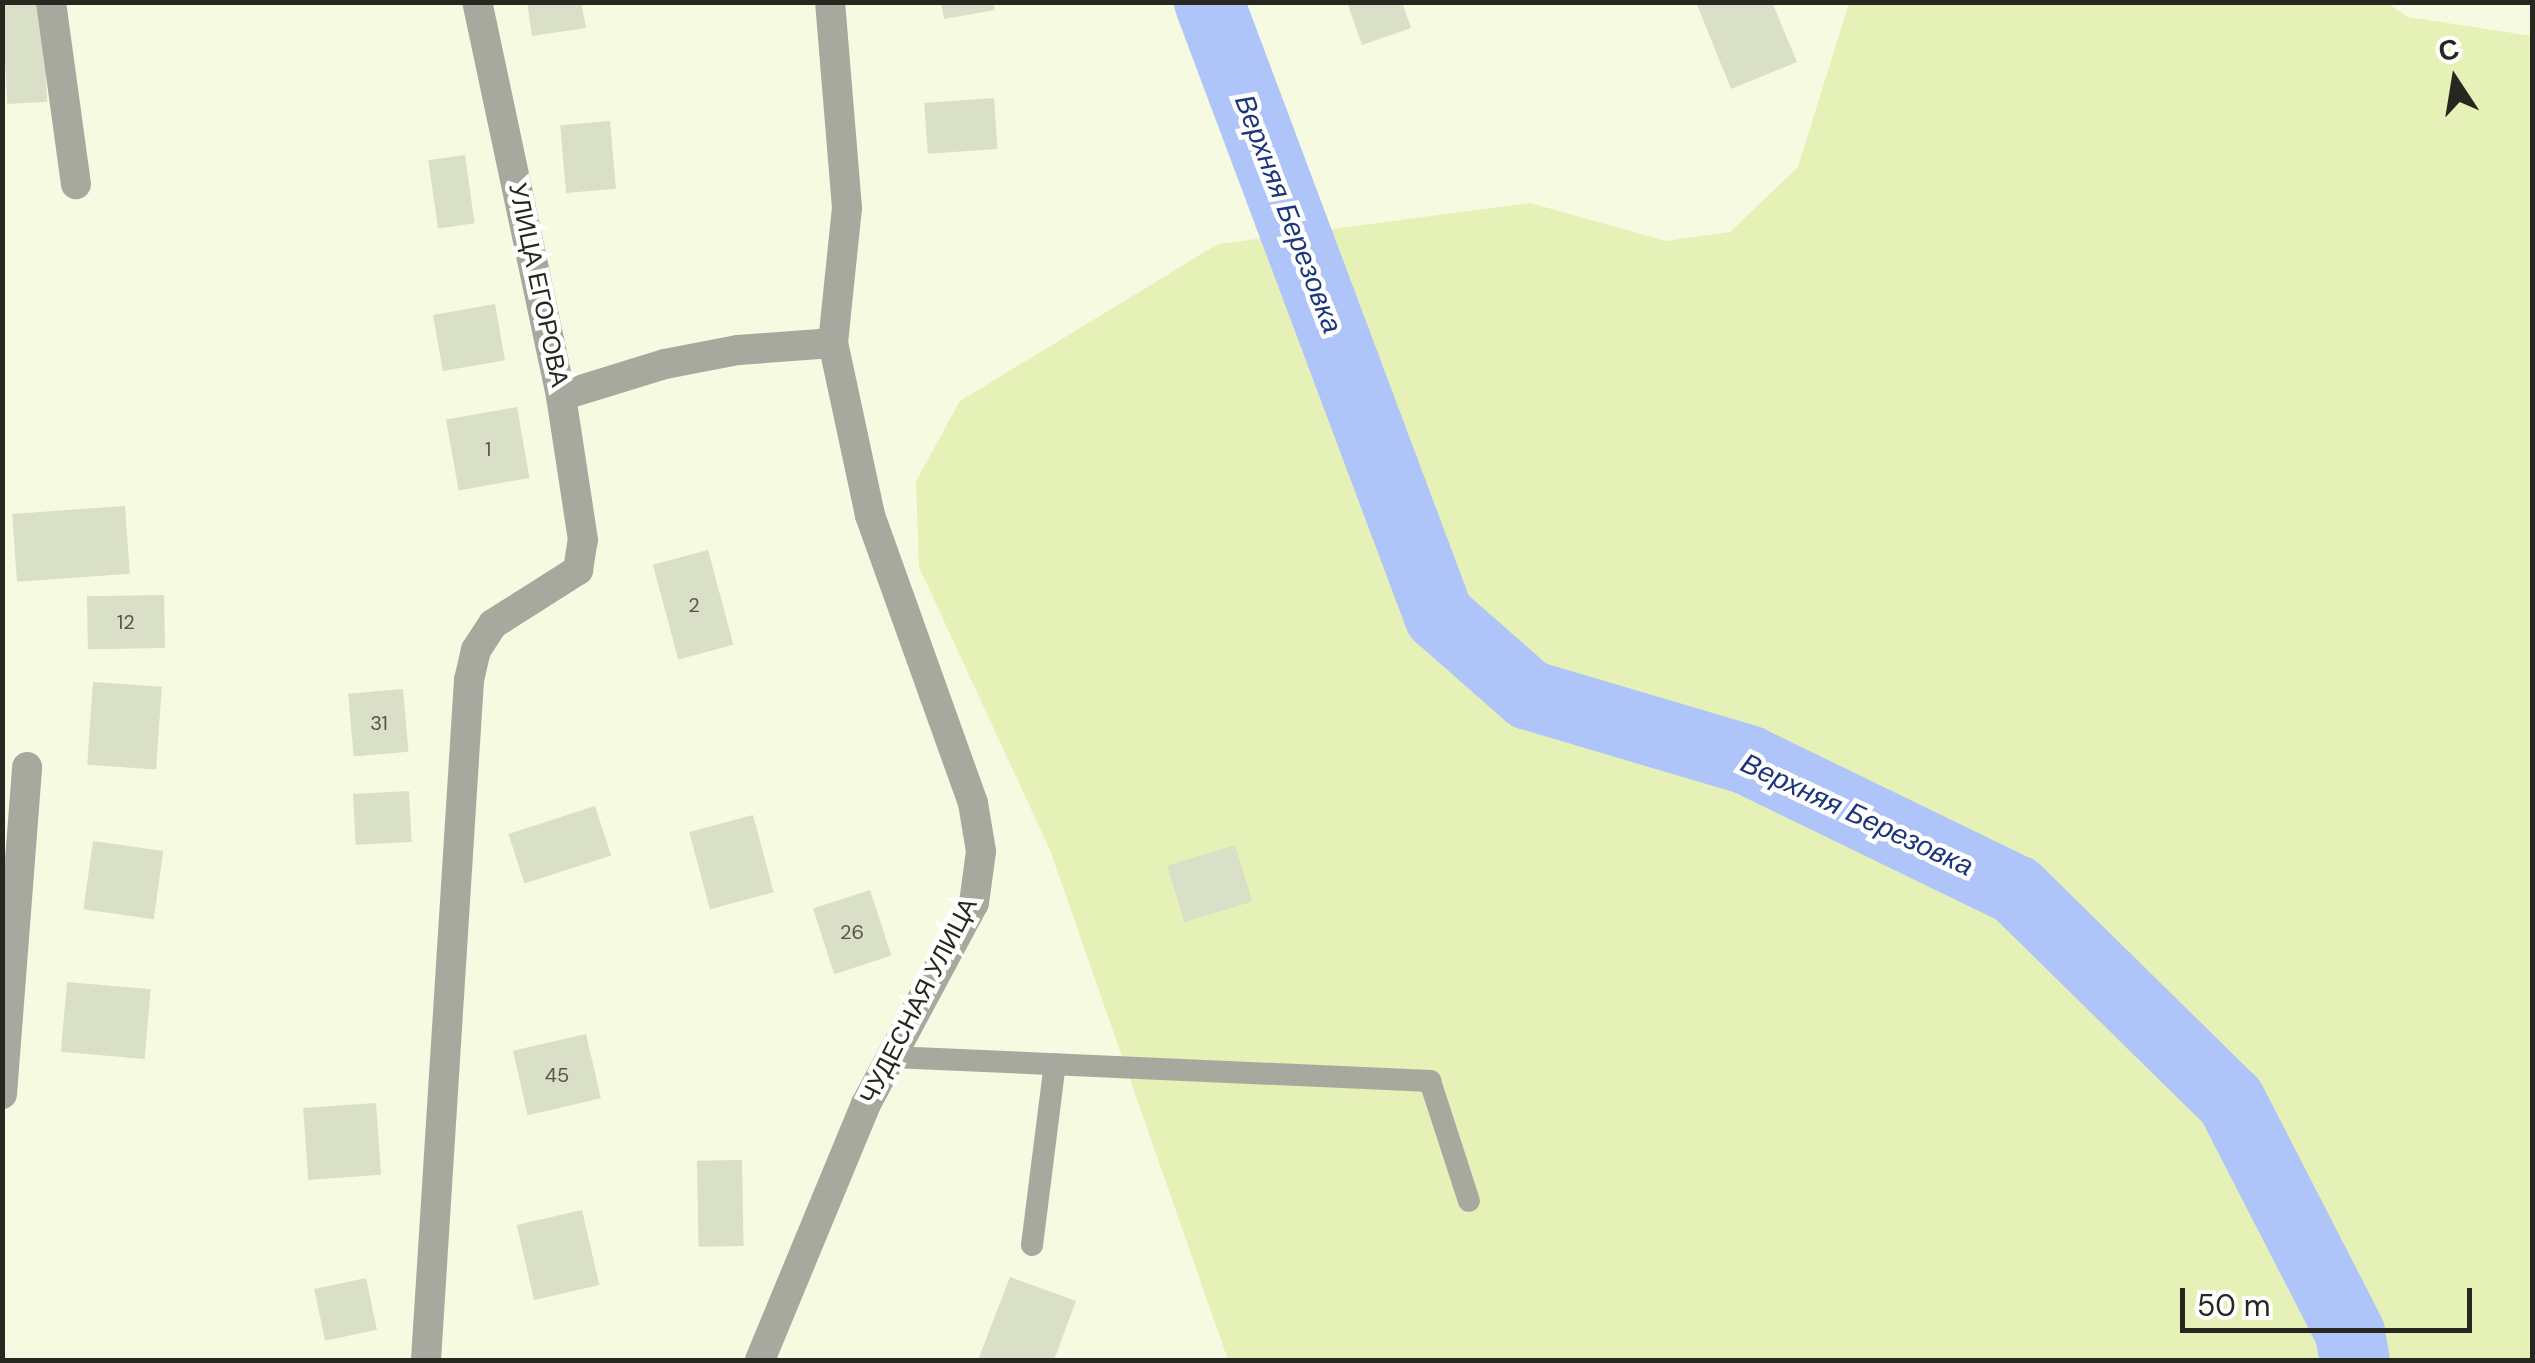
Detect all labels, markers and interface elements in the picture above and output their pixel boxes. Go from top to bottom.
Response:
north arrow [2405,30,2505,130]
text: С [2435,30,2462,70]
water label: Верхняя Березовка [1227,90,1349,338]
street label: УЛИЦА ЕГОРОВА [502,180,574,390]
house number: 1 [485,437,491,461]
house number: 2 [688,593,700,617]
house number: 12 [117,610,135,634]
house number: 31 [370,711,388,735]
water label: Верхняя Березовка [1736,746,1978,884]
street label: ЧУДЕСНАЯ УЛИЦА [854,893,984,1109]
house number: 26 [840,920,864,944]
house number: 45 [545,1063,569,1087]
scale bar [2185,1268,2478,1330]
text: 50 m [2197,1286,2271,1325]

